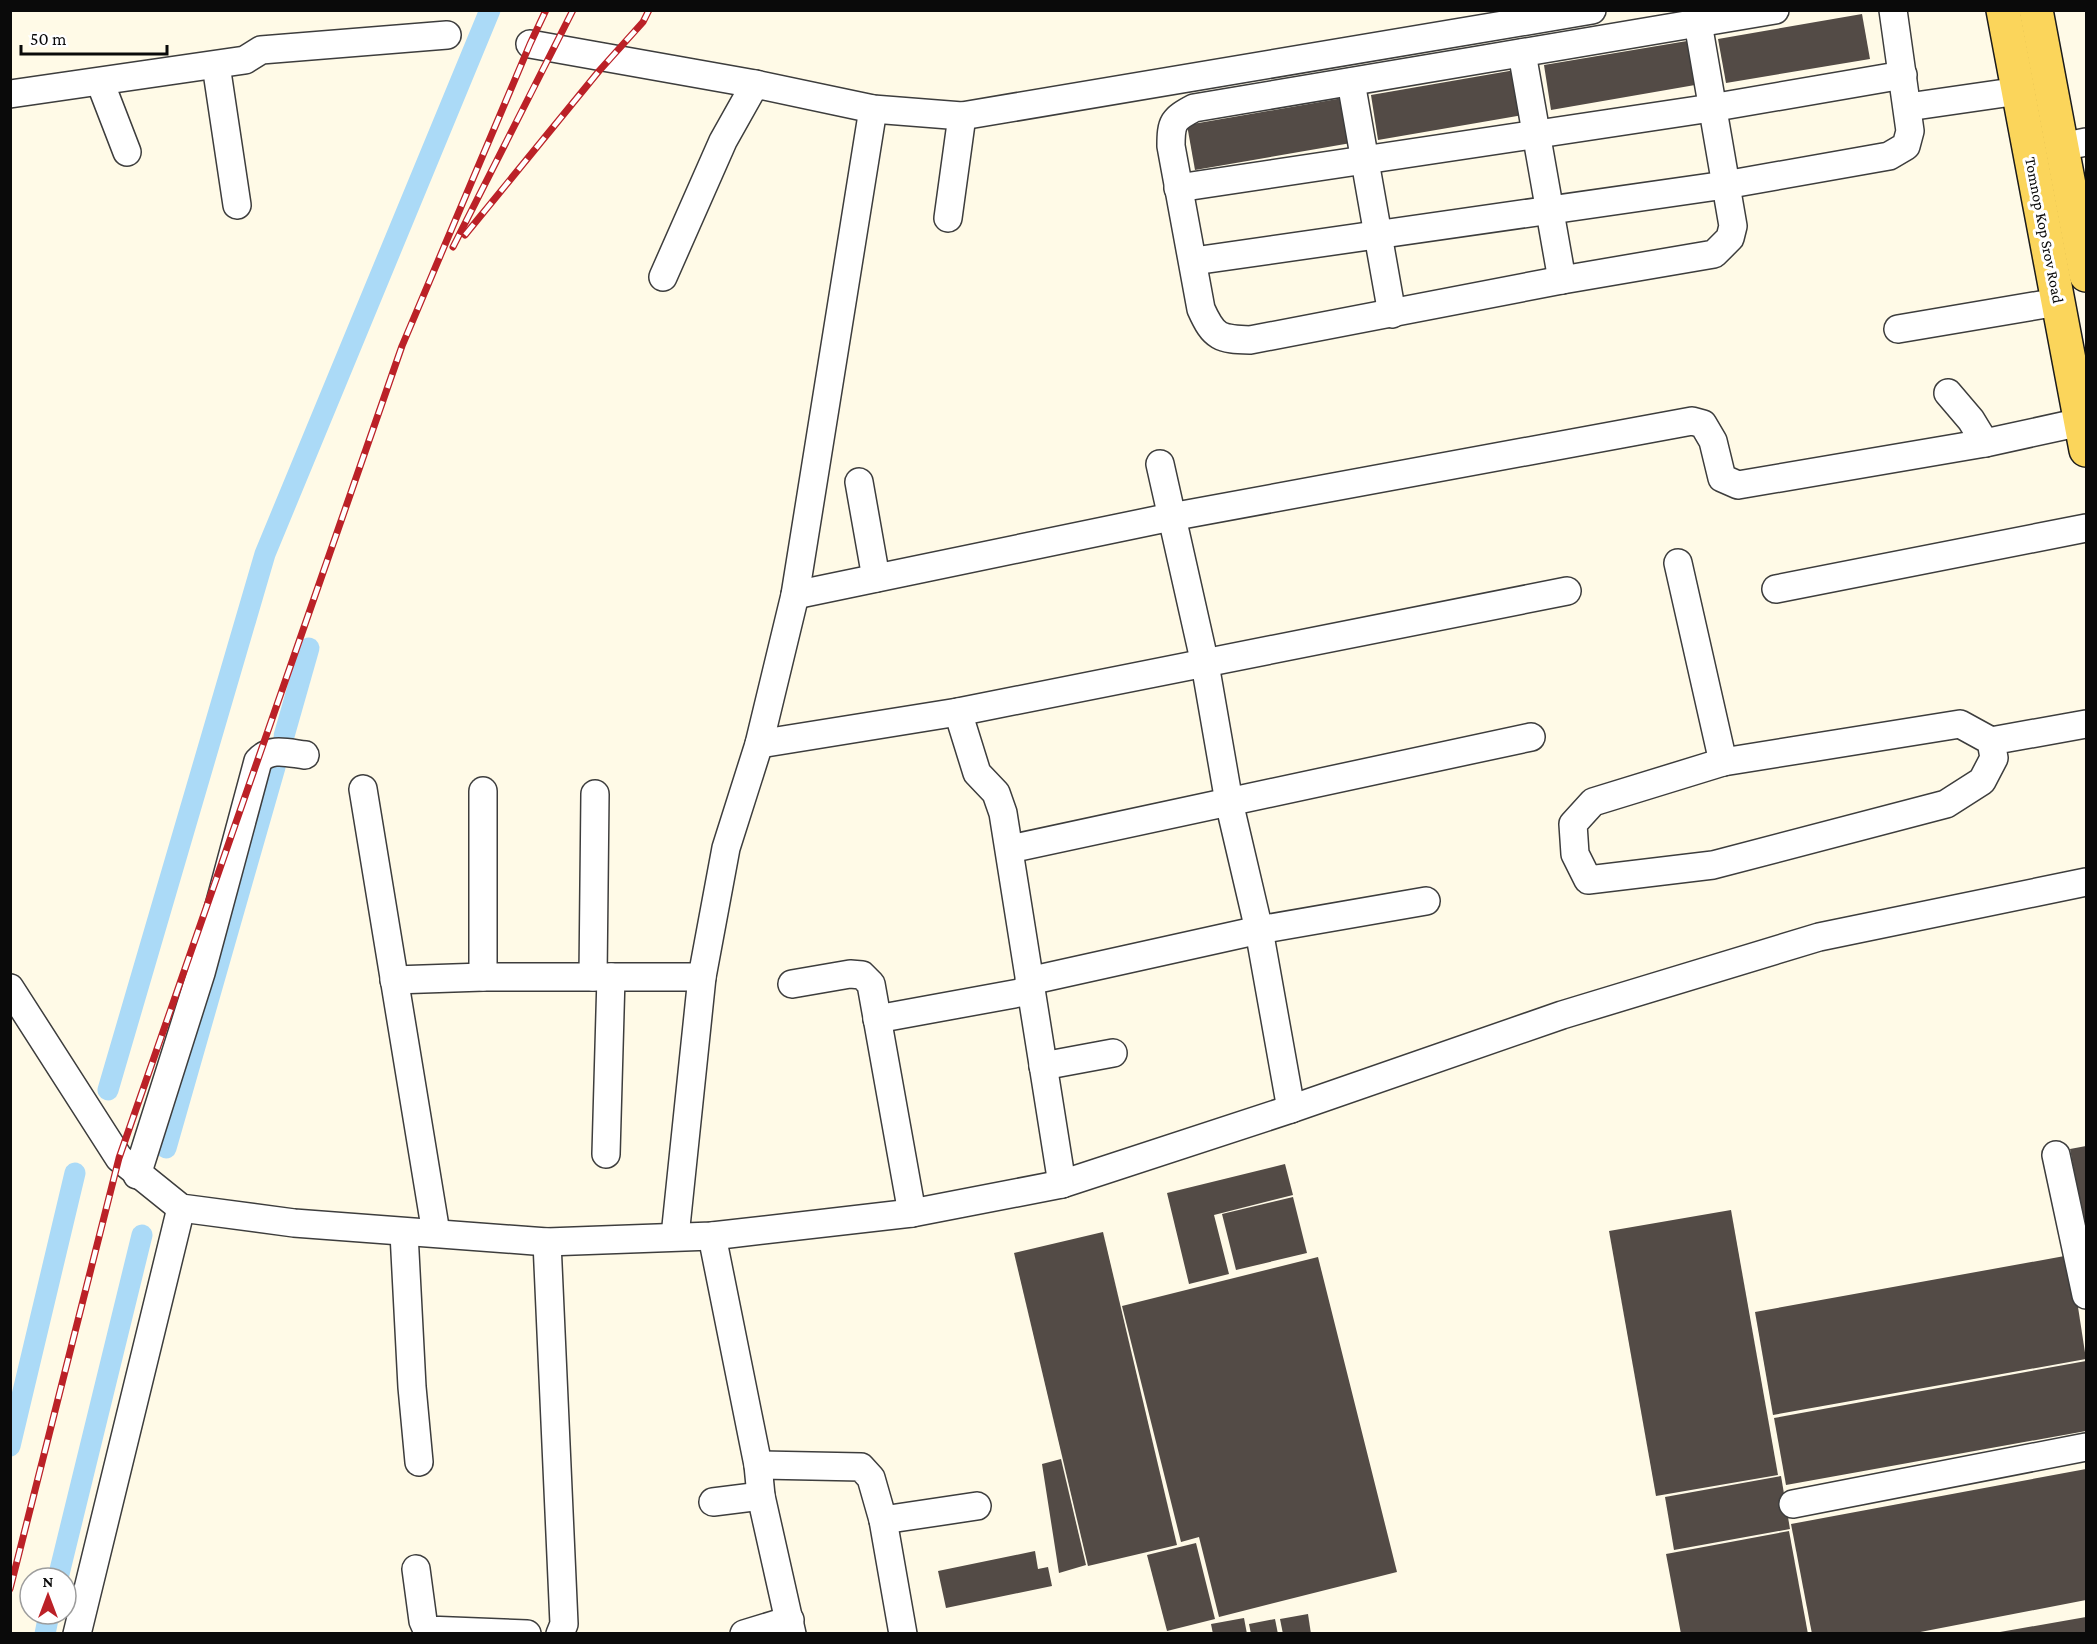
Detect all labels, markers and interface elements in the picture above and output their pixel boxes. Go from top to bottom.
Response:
scale bar [21,18,166,56]
text: 50 m [30,29,67,49]
street label: Tomnop Kop Srov Road [2021,156,2067,305]
north arrow [18,1566,78,1626]
text: N [43,1573,54,1590]

